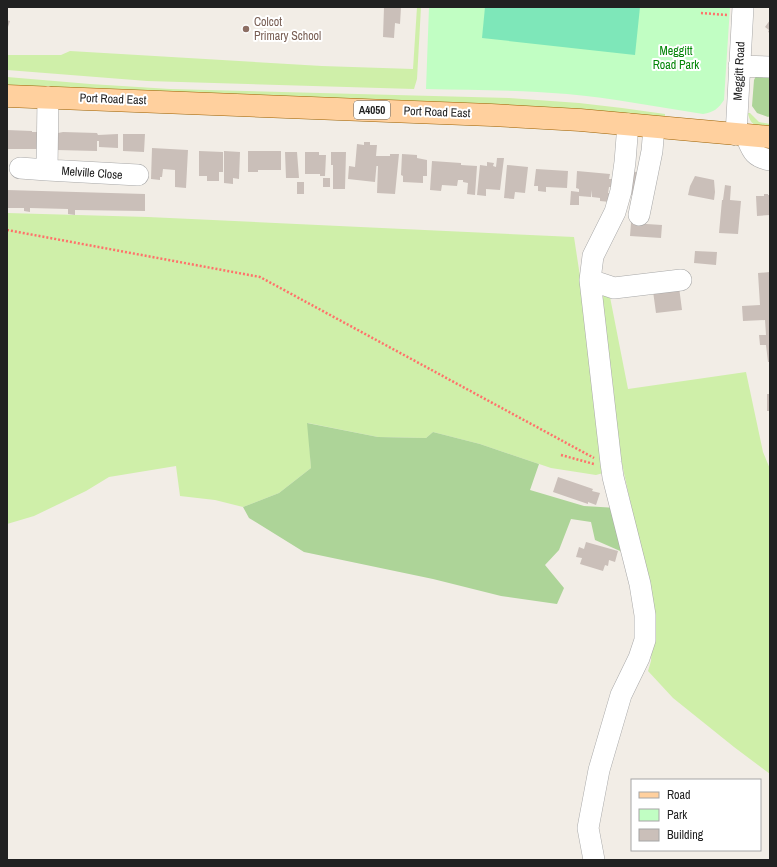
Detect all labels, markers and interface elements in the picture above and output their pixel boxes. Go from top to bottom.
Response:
place label: Colcot Primary School [254,14,321,44]
marker: Colcot Primary School [241,24,251,34]
street label: Meggitt Road [729,41,749,101]
park label: Meggitt Road Park [653,43,699,73]
street label: Port Road East [79,90,147,108]
road number: A4050 [354,101,390,119]
street label: Port Road East [403,103,471,121]
street label: Melville Close [61,163,123,183]
legend [631,779,761,851]
text: Road [667,787,691,803]
text: Park [667,807,687,823]
text: Building [667,827,704,843]

